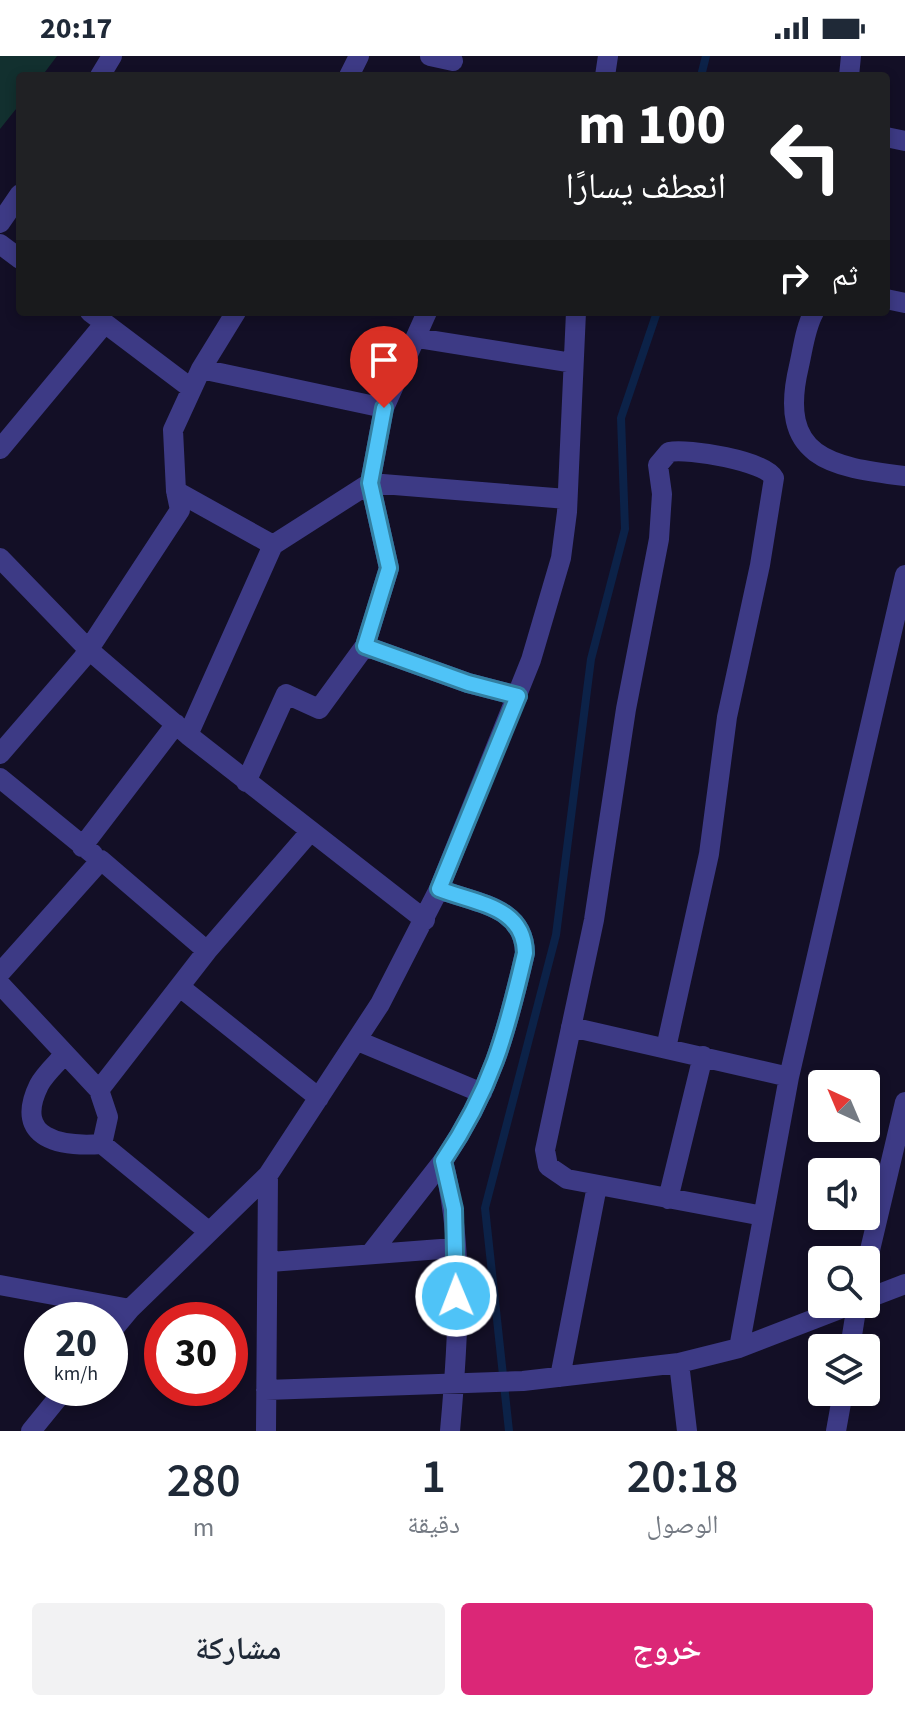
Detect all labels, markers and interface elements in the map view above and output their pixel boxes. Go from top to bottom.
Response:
text: 20:17 [40,7,112,50]
text: 100 m [578,86,726,165]
icon: left [754,104,858,208]
text: انعطف يسارًا [566,161,726,212]
text: ثم [832,254,858,297]
icon: right [772,256,816,300]
pin [350,326,418,408]
icon: arrive [362,338,406,382]
north arrow [808,1070,880,1142]
map controls [808,1070,880,1406]
button: sound [808,1158,880,1230]
button: search [808,1246,880,1318]
position arrow [414,1254,498,1338]
speed limit sign: 30 [144,1302,248,1406]
text: 20 [55,1315,97,1372]
button: layers [808,1334,880,1406]
text: km/h [54,1360,98,1388]
text: 1 [421,1443,446,1511]
text: 20:18 [627,1443,738,1511]
text: 280 [167,1447,241,1515]
text: دقيقة [407,1506,460,1543]
text: الوصول [647,1506,718,1543]
text: m [193,1509,214,1546]
button: مشاركة [32,1603,445,1695]
button: خروج [461,1603,873,1695]

